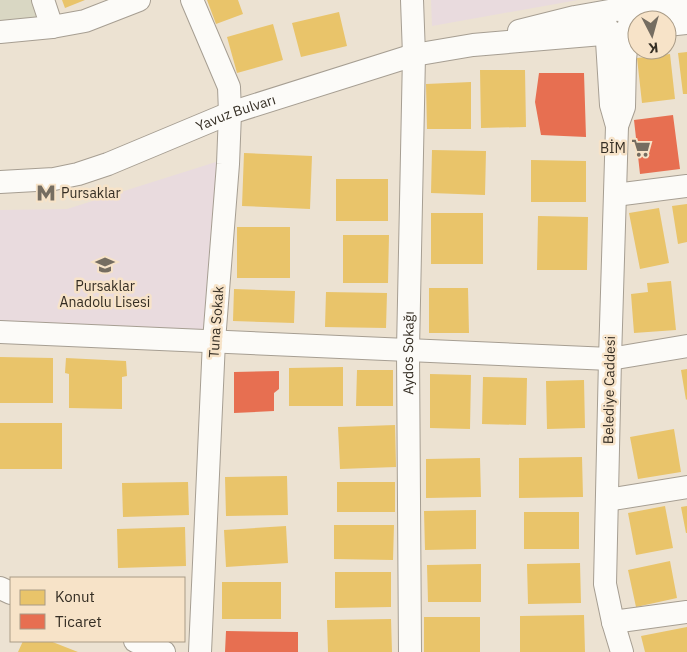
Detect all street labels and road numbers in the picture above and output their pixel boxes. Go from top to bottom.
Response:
street label: Yavuz Bulvarı [193,90,278,135]
street label: Tuna Sokak [205,285,228,359]
street label: Aydos Sokağı [399,311,418,395]
street label: Belediye Caddesi [599,336,619,444]

